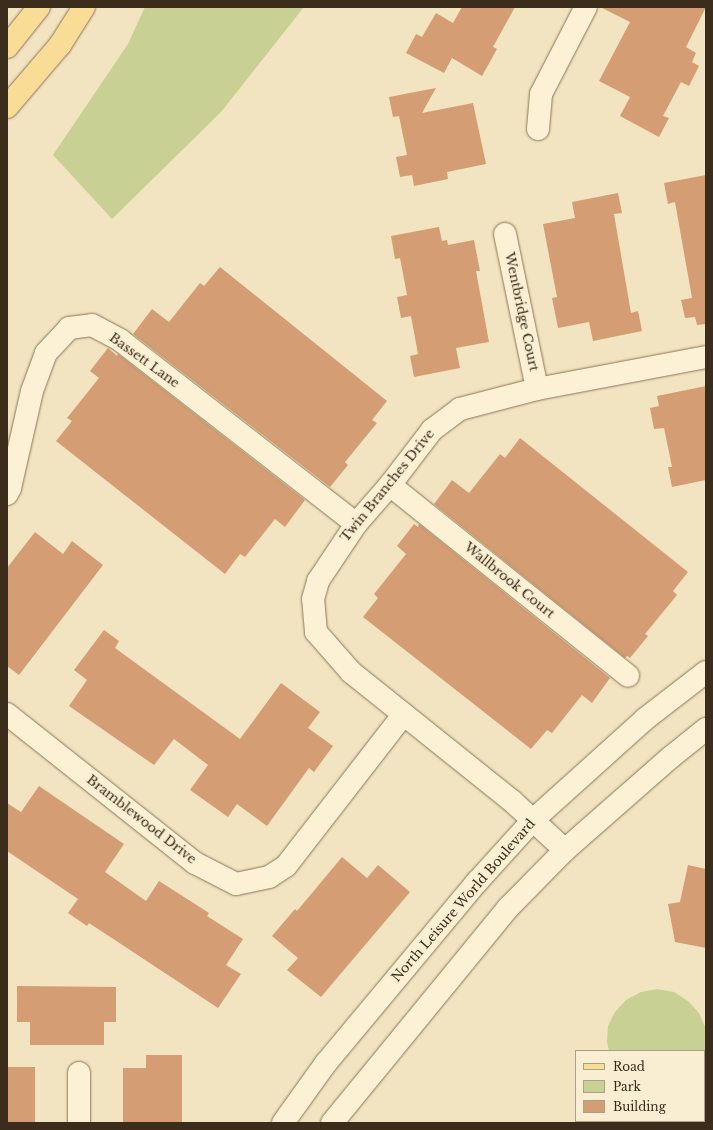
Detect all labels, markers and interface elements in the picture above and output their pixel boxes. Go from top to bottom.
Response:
street label: Wentbridge Court [501,251,541,373]
street label: Bassett Lane [106,330,182,392]
street label: Twin Branches Drive [338,427,438,545]
street label: Wallbrook Court [461,540,557,622]
street label: Bramblewood Drive [83,772,199,868]
street label: North Leisure World Boulevard [389,816,539,986]
legend [575,1050,705,1122]
text: Road [613,1059,645,1074]
text: Park [613,1079,641,1094]
text: Building [613,1099,666,1114]

